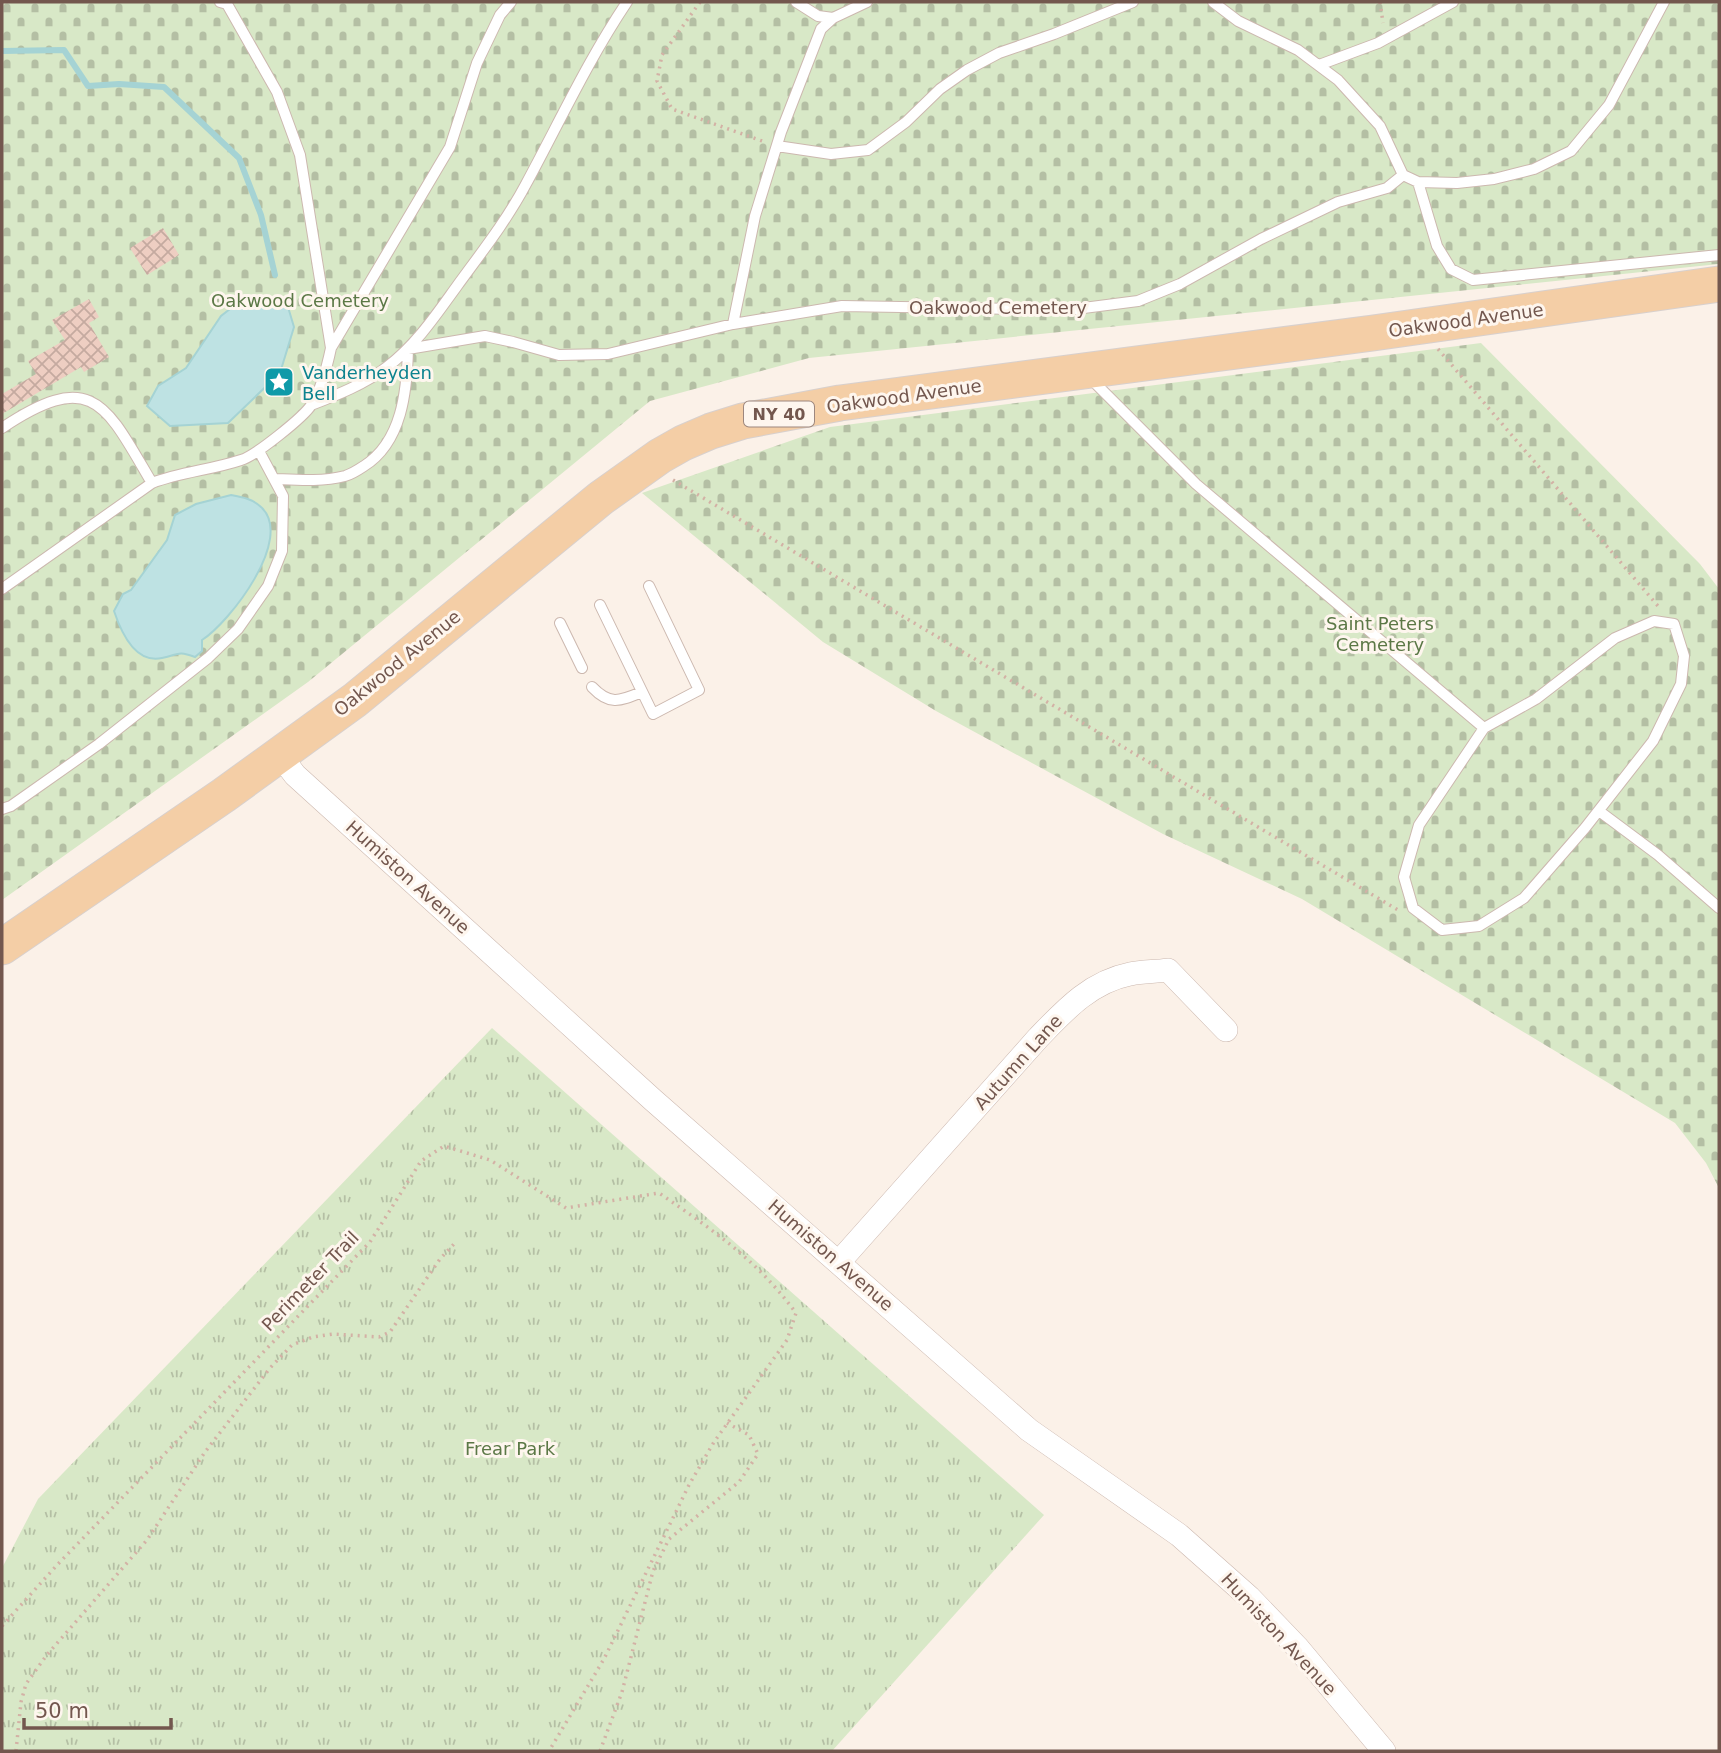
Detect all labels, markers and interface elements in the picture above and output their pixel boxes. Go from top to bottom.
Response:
park label: Oakwood Cemetery [211,290,389,311]
street label: Oakwood Cemetery [909,297,1087,318]
street label: Oakwood Avenue [1387,299,1545,341]
place label: Vanderheyden Bell [302,362,432,404]
place icon: Vanderheyden Bell [262,365,296,399]
street label: Oakwood Avenue [825,375,983,417]
road number: NY 40 [744,402,814,426]
street label: Oakwood Avenue [330,606,464,720]
park label: Saint Peters Cemetery [1326,613,1434,655]
street label: Humiston Avenue [342,816,474,938]
street label: Autumn Lane [970,1010,1066,1114]
street label: Humiston Avenue [764,1195,898,1315]
street label: Perimeter Trail [257,1227,363,1335]
park label: Frear Park [465,1438,556,1459]
street label: Humiston Avenue [1217,1569,1341,1699]
scale bar [24,1686,172,1730]
text: 50 m [35,1699,89,1723]

